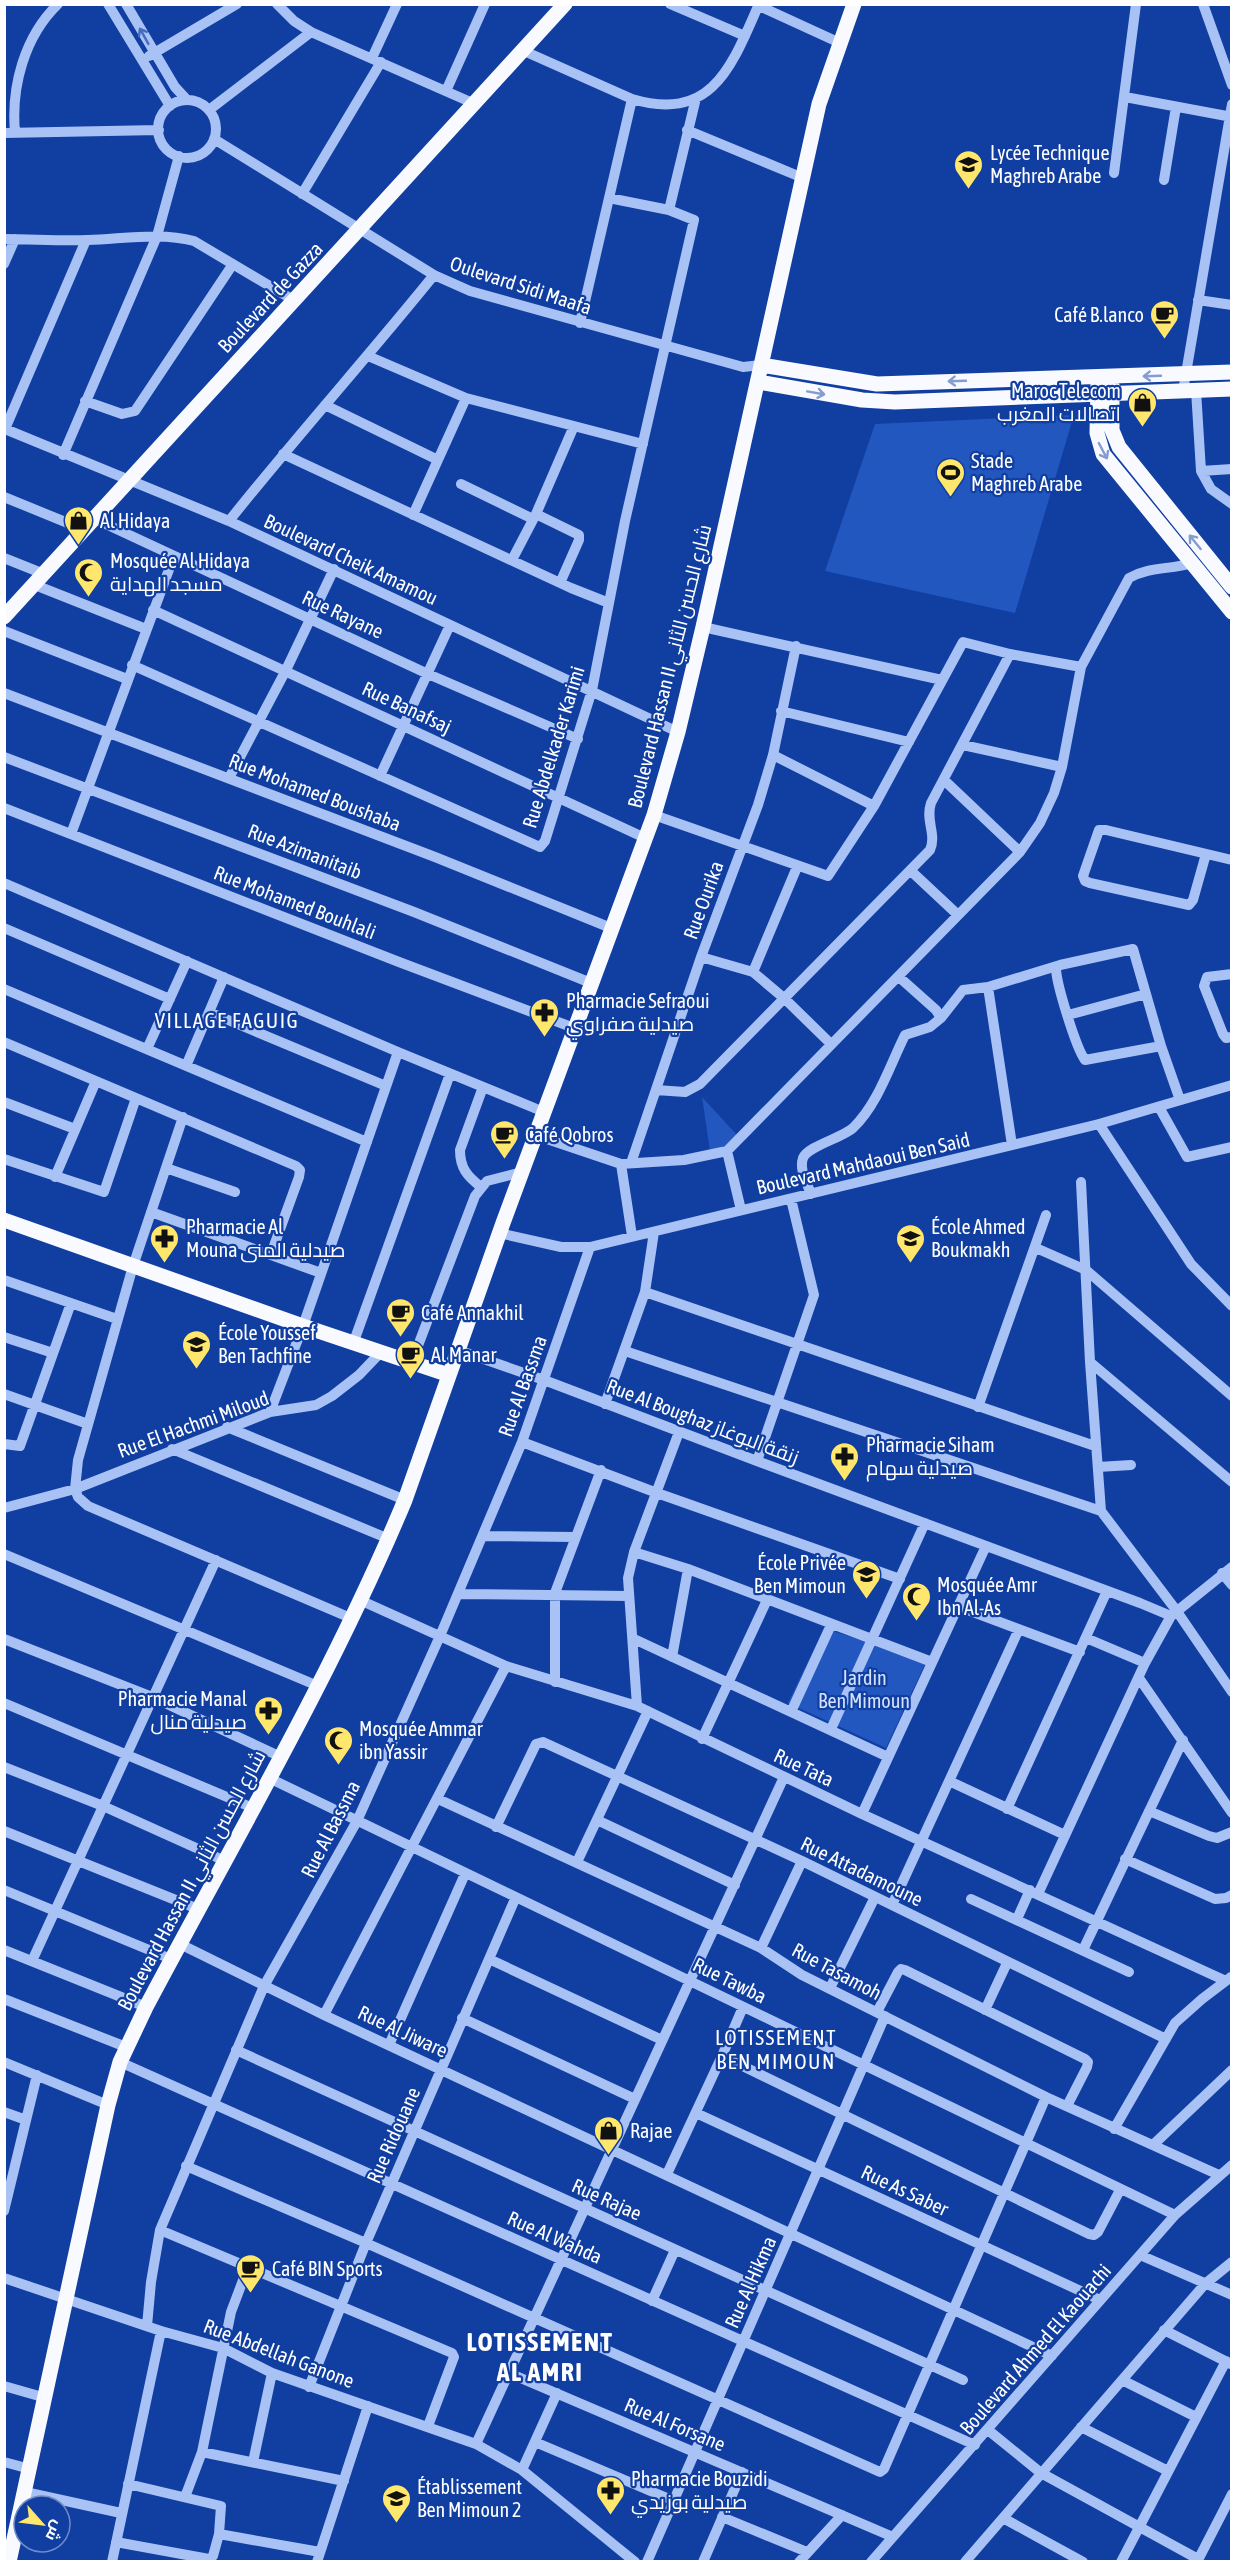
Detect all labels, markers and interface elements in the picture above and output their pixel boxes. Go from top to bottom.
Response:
one-way arrow [138,28,150,45]
place label: Lycée Technique Maghreb Arabe [990,141,1110,187]
school or university icon: Lycée Technique Maghreb Arabe [953,148,985,190]
street label: Boulevard de Gazza [213,237,327,357]
street label: Oulevard Sidi Maafa [447,251,595,319]
cafe icon: Café B.lanco [1149,298,1181,340]
place label: Café B.lanco [1054,303,1144,326]
one-way arrow [1143,370,1163,381]
one-way arrow [948,376,968,387]
place label: Maroc Telecom اتصالات المغرب [997,379,1121,426]
shop icon: Maroc Telecom اتصالات المغرب [1126,386,1158,428]
one-way arrow [806,387,826,398]
one-way arrow [1098,442,1109,460]
place label: Stade Maghreb Arabe [971,449,1082,495]
sports icon: Stade Maghreb Arabe [934,456,966,498]
shop icon: Al Hidaya [63,504,95,546]
place label: Al Hidaya [100,509,170,532]
street label: Boulevard Cheik Amamou [261,509,441,609]
street label: Boulevard Hassan II شارع الحسن الثاني [623,522,720,811]
one-way arrow [1188,534,1201,550]
place label: Mosquée Al Hidaya مسجد الهداية [110,549,250,597]
mosque icon: Mosquée Al Hidaya مسجد الهداية [73,556,105,598]
street label: Rue Rayane [299,585,387,643]
street label: Rue Abdelkader Karimi [517,663,589,831]
street label: Rue Banafsaj [359,676,455,738]
street label: Rue Mohamed Boushaba [226,749,404,835]
street label: Rue Azimanitaib [245,819,365,883]
street label: Rue Ourika [678,858,728,942]
street label: Rue Mohamed Bouhlali [211,861,379,943]
place label: Pharmacie Sefraoui صيدلية صفراوي [566,989,710,1040]
pharmacy icon: Pharmacie Sefraoui صيدلية صفراوي [529,996,561,1038]
district label: VILLAGE FAGUIG [155,1008,299,1032]
cafe icon: Café Qobros [488,1118,520,1160]
place label: Café Qobros [525,1123,614,1146]
street label: Boulevard Mahdaoui Ben Said [754,1127,972,1199]
place label: Pharmacie Al Mouna صيدلية المنى [186,1215,345,1263]
place label: École Ahmed Boukmakh [931,1215,1026,1261]
pharmacy icon: Pharmacie Al Mouna صيدلية المنى [149,1222,181,1264]
school or university icon: École Ahmed Boukmakh [894,1222,926,1264]
cafe icon: Café Annakhil [384,1296,416,1338]
place label: Café Annakhil [421,1301,524,1324]
place label: École Youssef Ben Tachfine [218,1321,316,1367]
school or university icon: École Youssef Ben Tachfine [181,1328,213,1370]
street label: Rue Al Bassma [493,1332,551,1440]
cafe icon: Al Manar [394,1338,426,1380]
place label: Al Manar [431,1343,498,1366]
street label: Rue Al Boughaz زنقة البوغاز [603,1374,803,1469]
street label: Rue El Hachmi Miloud [114,1386,272,1462]
place label: Pharmacie Siham صيدلية سهام [866,1433,995,1482]
pharmacy icon: Pharmacie Siham صيدلية سهام [829,1440,861,1482]
place label: École Privée Ben Mimoun [754,1551,846,1597]
school or university icon: École Privée Ben Mimoun [851,1558,883,1600]
place label: Mosquée Amr Ibn Al-As [937,1573,1038,1619]
mosque icon: Mosquée Amr Ibn Al-As [900,1580,932,1622]
park label: Jardin Ben Mimoun [818,1666,910,1712]
place label: Pharmacie Manal صيدلية منال [118,1687,248,1735]
pharmacy icon: Pharmacie Manal صيدلية منال [252,1694,284,1736]
place label: Mosquée Ammar ibn Yassir [359,1717,484,1763]
mosque icon: Mosquée Ammar ibn Yassir [322,1724,354,1766]
street label: Rue Tata [770,1743,838,1791]
street label: Boulevard Hassan II شارع الحسن الثاني [112,1746,274,2016]
street label: Rue Al Bassma [296,1777,364,1881]
street label: Rue Attadamoune [797,1831,927,1911]
street label: Rue Tasamoh [788,1938,886,2004]
street label: Rue Tawba [690,1952,770,2008]
street label: Rue Al Jiware [354,2000,452,2062]
district label: LOTISSEMENT BEN MIMOUN [715,2025,837,2073]
street label: Rue Ridouane [362,2083,424,2187]
shop icon: Rajae [593,2114,625,2156]
place label: Rajae [630,2119,672,2142]
street label: Rue As Saber [858,2160,953,2221]
street label: Rue Rajae [569,2173,645,2225]
street label: Rue Al Wahda [504,2206,606,2268]
street label: Rue Al Hikma [720,2233,780,2331]
cafe icon: Café BIN Sports [235,2252,267,2294]
place label: Café BIN Sports [272,2257,383,2280]
street label: Boulevard Ahmed El Kaouachi [955,2259,1115,2439]
street label: Rue Abdellah Ganone [200,2314,358,2392]
district label: LOTISSEMENT AL AMRI [467,2327,613,2387]
street label: Rue Al Forsane [621,2392,729,2456]
place label: Pharmacie Bouzidi صيدلية بوزيدي [631,2467,768,2518]
pharmacy icon: Pharmacie Bouzidi صيدلية بوزيدي [594,2474,626,2516]
place label: Établissement Ben Mimoun 2 [417,2475,522,2521]
school or university icon: Établissement Ben Mimoun 2 [380,2482,412,2524]
north arrow [12,2494,72,2554]
text: ش [42,2517,68,2544]

